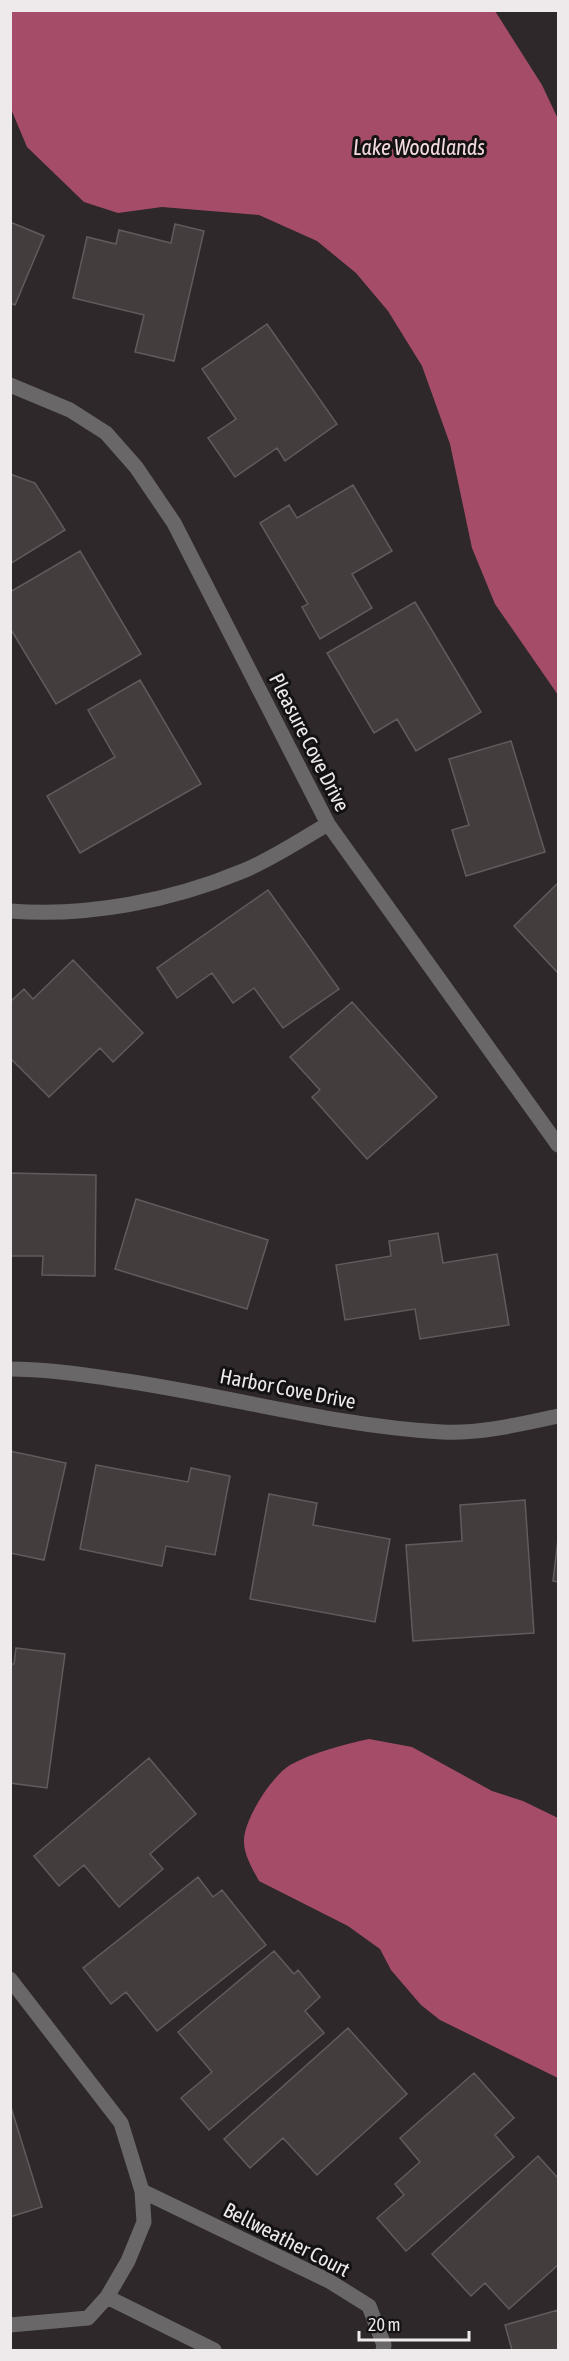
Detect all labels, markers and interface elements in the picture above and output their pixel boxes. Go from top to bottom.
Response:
water label: Lake Woodlands [353,134,485,160]
street label: Pleasure Cove Drive [265,669,355,815]
street label: Harbor Cove Drive [218,1363,358,1413]
street label: Bellweather Court [220,2197,354,2281]
scale bar [359,2304,468,2342]
text: 20 m [368,2314,400,2335]

